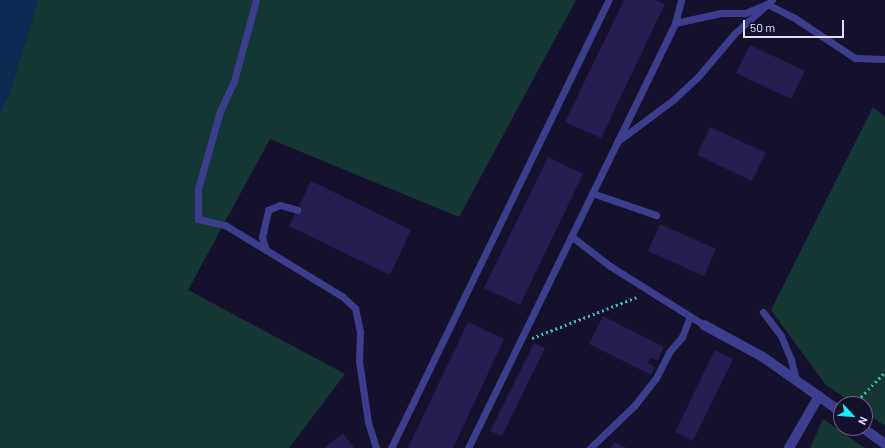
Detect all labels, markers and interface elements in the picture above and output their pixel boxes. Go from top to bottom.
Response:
scale bar [745,12,846,38]
text: 50 m [750,20,775,34]
north arrow [833,396,873,436]
text: N [856,415,871,427]

